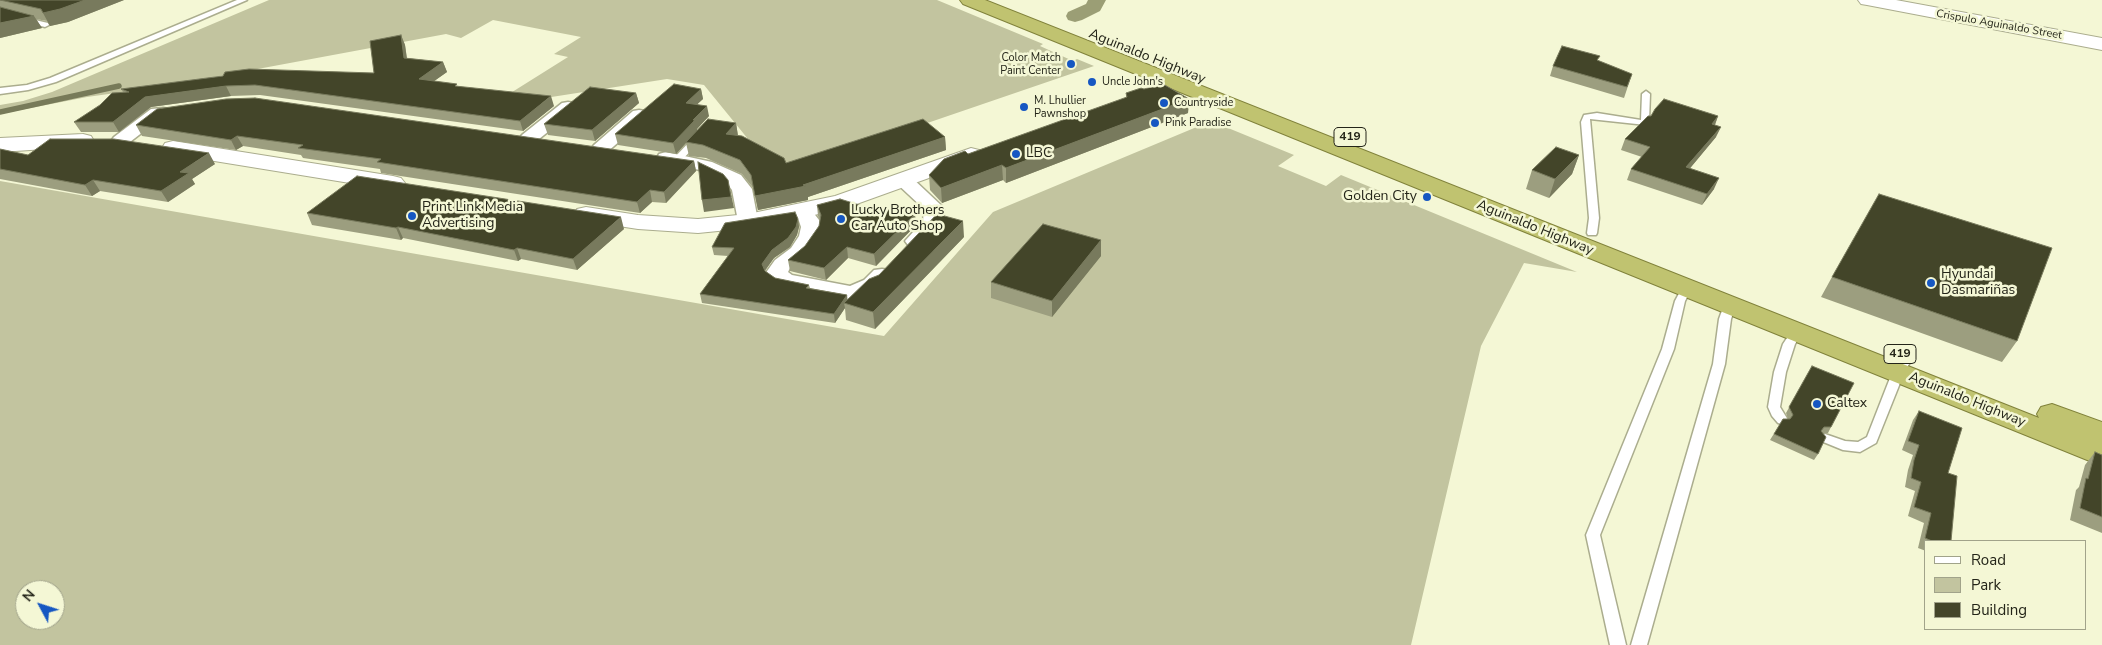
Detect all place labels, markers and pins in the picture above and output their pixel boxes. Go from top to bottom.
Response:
place label: Color Match Paint Center [1000,51,1061,77]
marker: Color Match Paint Center [1065,58,1077,70]
place label: Uncle John's [1102,75,1163,89]
marker: Uncle John's [1086,76,1098,88]
place label: M. Lhullier Pawnshop [1034,94,1086,120]
place label: Countryside [1174,96,1233,110]
marker: Countryside [1158,97,1170,109]
marker: M. Lhullier Pawnshop [1018,101,1030,113]
place label: Pink Paradise [1165,116,1231,130]
marker: Pink Paradise [1149,117,1161,129]
place label: LBC [1026,146,1052,162]
marker: LBC [1010,148,1022,160]
place label: Golden City [1343,189,1417,205]
marker: Golden City [1421,191,1433,203]
place label: Print Link Media Advertising [422,200,523,232]
place label: Lucky Brothers Car Auto Shop [851,203,944,236]
marker: Print Link Media Advertising [406,210,418,222]
marker: Lucky Brothers Car Auto Shop [835,213,847,225]
place label: Hyundai Dasmariñas [1941,267,2015,300]
marker: Hyundai Dasmariñas [1925,277,1937,289]
place label: Caltex [1827,396,1867,412]
marker: Caltex [1811,398,1823,410]

